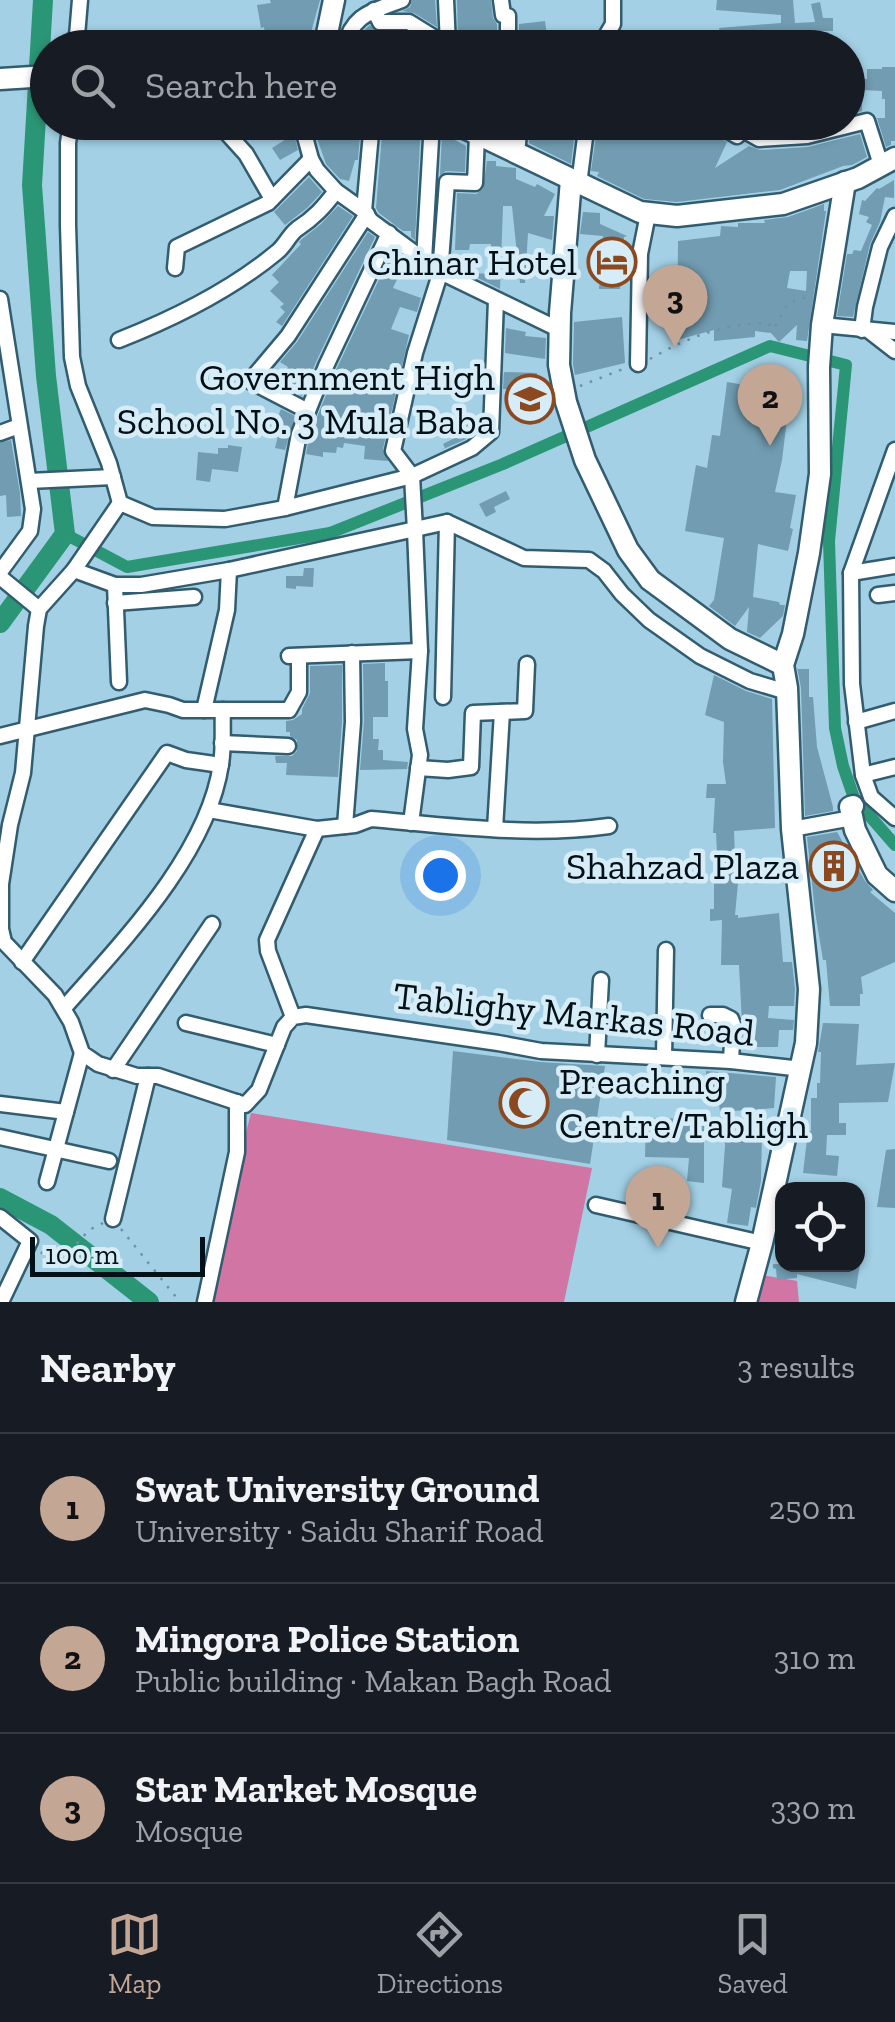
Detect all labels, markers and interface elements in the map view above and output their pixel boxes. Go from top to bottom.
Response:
search box [30,30,865,140]
icon: search [65,58,120,113]
text: Search here [145,62,337,108]
hotel icon: Chinar Hotel [586,236,638,288]
place label: Chinar Hotel [367,239,577,285]
pin: 3 [642,264,708,347]
place label: Government High School No. 3 Mula Baba [117,354,495,444]
pin: 2 [738,364,802,446]
school or university icon: Government High School No. 3 Mula Baba [504,373,556,425]
building icon: Shahzad Plaza [808,840,860,892]
place label: Shahzad Plaza [566,843,799,889]
your location [415,850,466,901]
street label: Tablighy Markas Road [391,972,757,1056]
place label: Preaching Centre/Tabligh [559,1058,808,1148]
mosque icon: Preaching Centre/Tabligh [498,1077,550,1129]
pin: 1 [626,1166,690,1248]
map controls [775,1182,865,1272]
button: locate [775,1182,865,1272]
scale bar [30,1232,205,1276]
text: 100 m [45,1238,119,1271]
text: Nearby [40,1342,176,1393]
text: 3 results [737,1348,855,1386]
text: Swat University Ground [135,1466,539,1512]
text: 1 [66,1489,79,1527]
text: 250 m [769,1489,855,1527]
text: University · Saidu Sharif Road [135,1512,544,1550]
text: Mingora Police Station [135,1616,519,1662]
text: 2 [64,1639,81,1677]
text: 310 m [774,1639,855,1677]
text: Public building · Makan Bagh Road [135,1662,611,1700]
text: Star Market Mosque [135,1766,477,1812]
text: 3 [64,1789,81,1827]
text: 330 m [770,1789,855,1827]
text: Mosque [135,1812,243,1850]
tab: Map [107,1907,162,2000]
tab: Directions [377,1907,503,2000]
tab: Saved [718,1907,788,2000]

